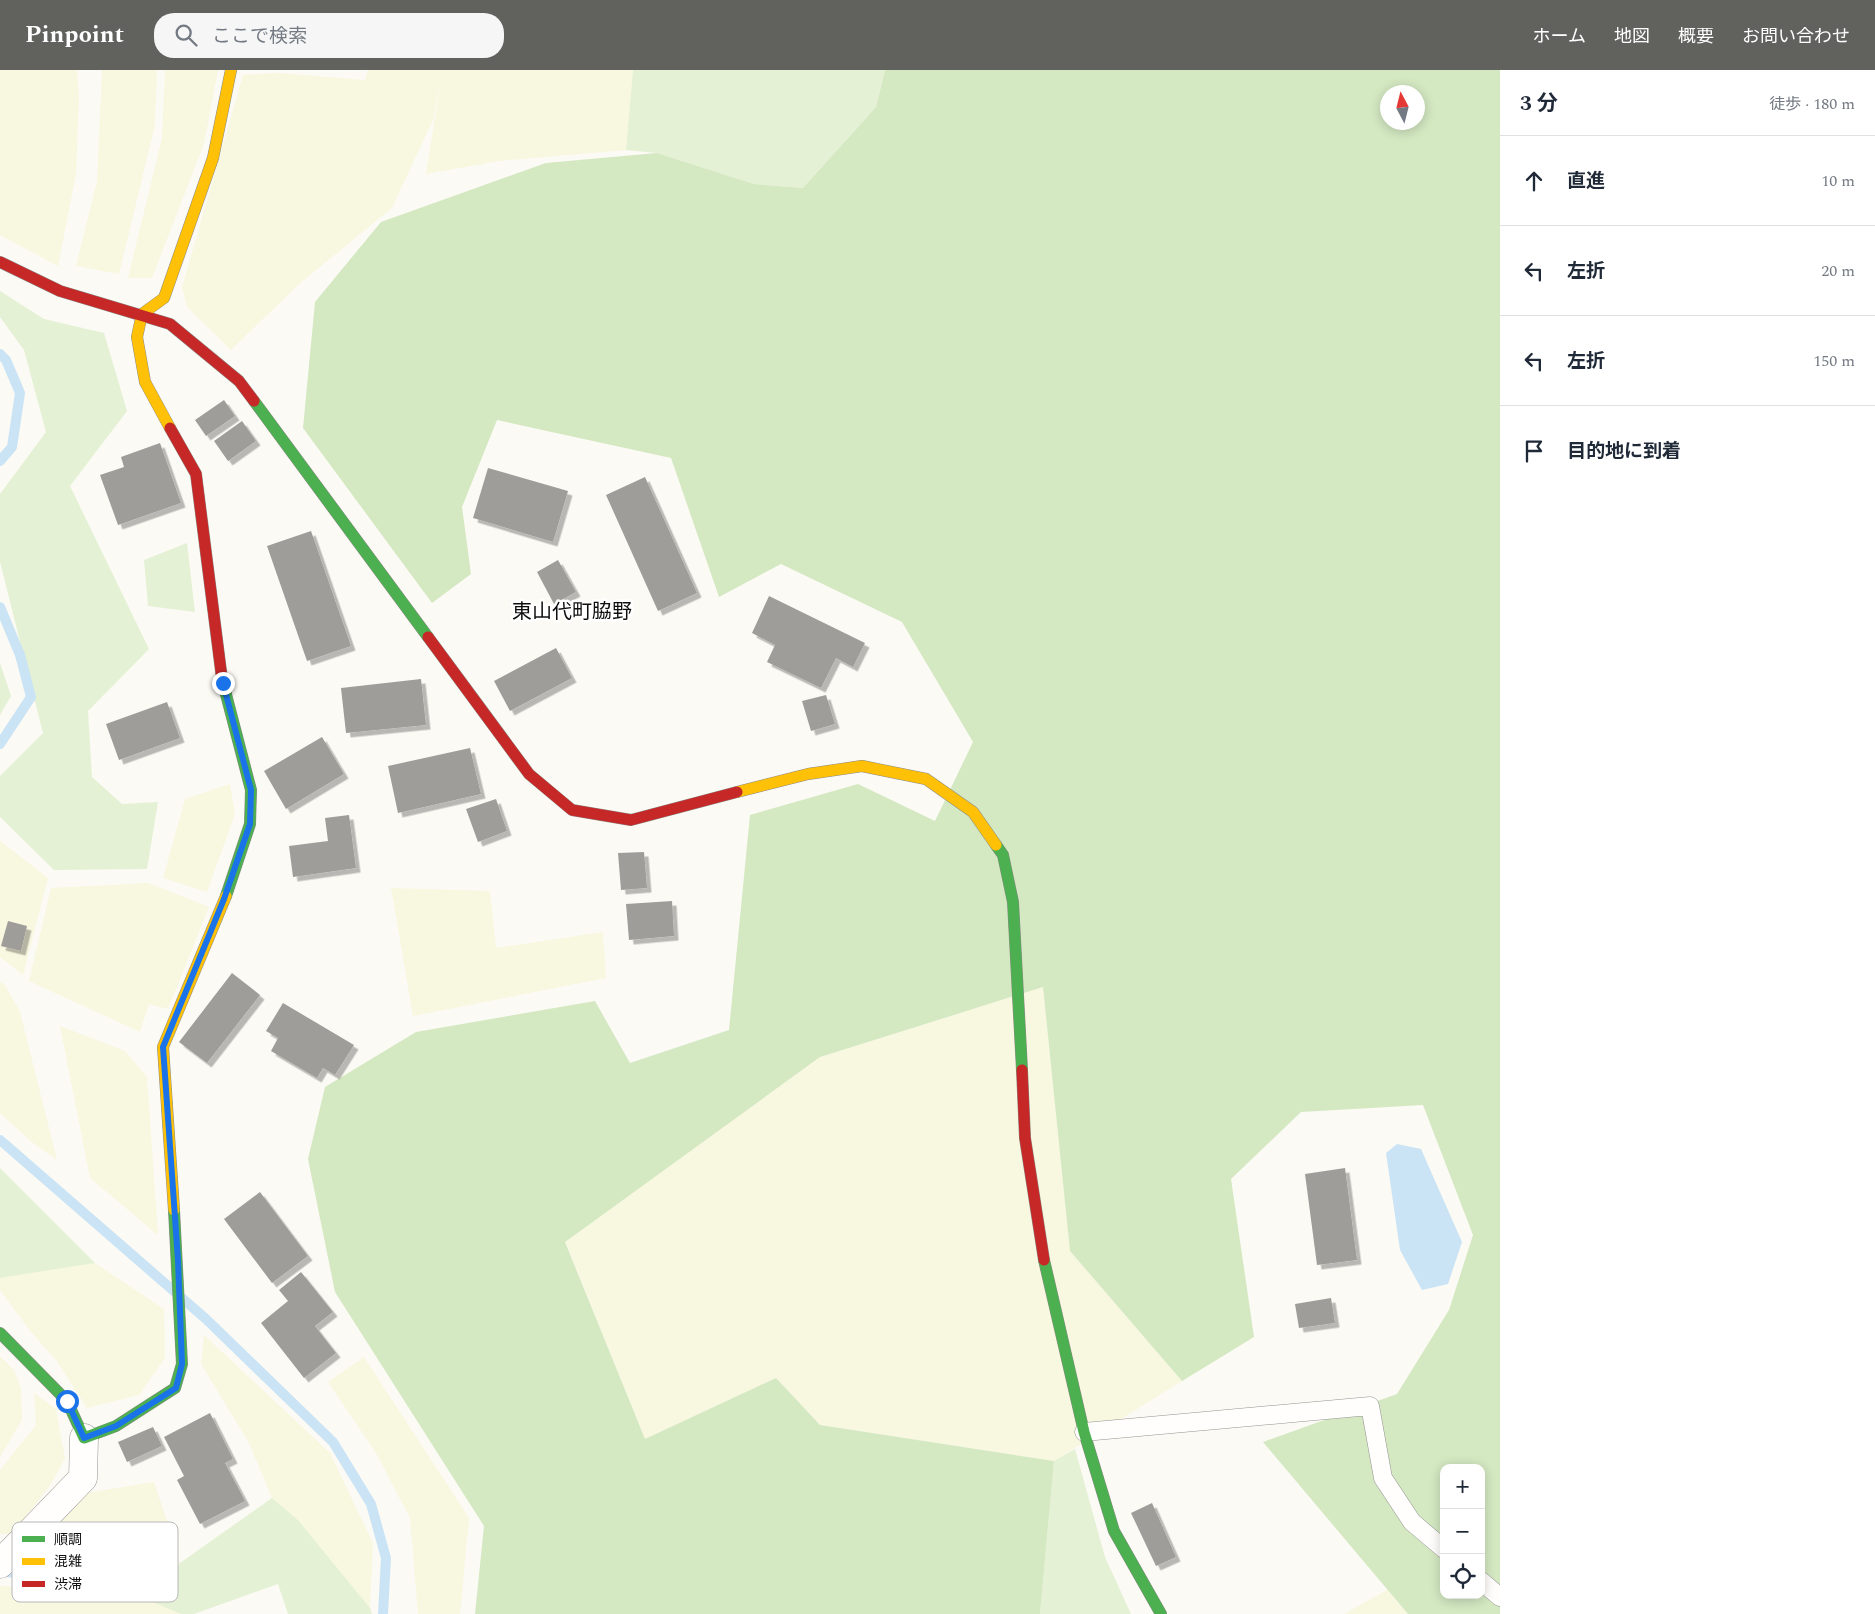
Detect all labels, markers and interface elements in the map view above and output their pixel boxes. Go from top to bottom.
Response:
search box [154,13,504,58]
text: Pinpoint [25,17,124,53]
icon: search [172,21,200,49]
text: ここで検索 [212,22,307,51]
text: ホーム [1533,23,1586,50]
text: 地図 [1614,23,1650,50]
text: 概要 [1678,23,1714,50]
text: お問い合わせ [1742,23,1850,50]
north arrow [1380,85,1425,130]
text: 3 分 [1520,88,1558,120]
text: 徒歩 · 180 m [1769,92,1855,116]
icon: ahead [1520,167,1548,195]
text: 直進 [1567,167,1605,196]
text: 10 m [1821,169,1855,193]
icon: left [1520,257,1548,285]
text: 左折 [1567,257,1605,286]
text: 20 m [1821,259,1855,283]
icon: left [1520,347,1548,375]
text: 左折 [1567,347,1605,376]
text: 150 m [1813,349,1855,373]
icon: arrive [1520,437,1548,465]
text: 目的地に到着 [1567,437,1681,466]
district label: 東山代町脇野 [512,597,632,627]
route end [212,672,235,695]
route start [56,1390,79,1413]
map controls [1440,1464,1485,1599]
button: + [1440,1464,1485,1509]
button: − [1440,1509,1485,1554]
legend [12,1522,178,1602]
text: 順調 [54,1529,82,1550]
text: 混雑 [54,1551,82,1572]
button: locate [1440,1554,1485,1599]
text: 渋滞 [54,1574,82,1595]

